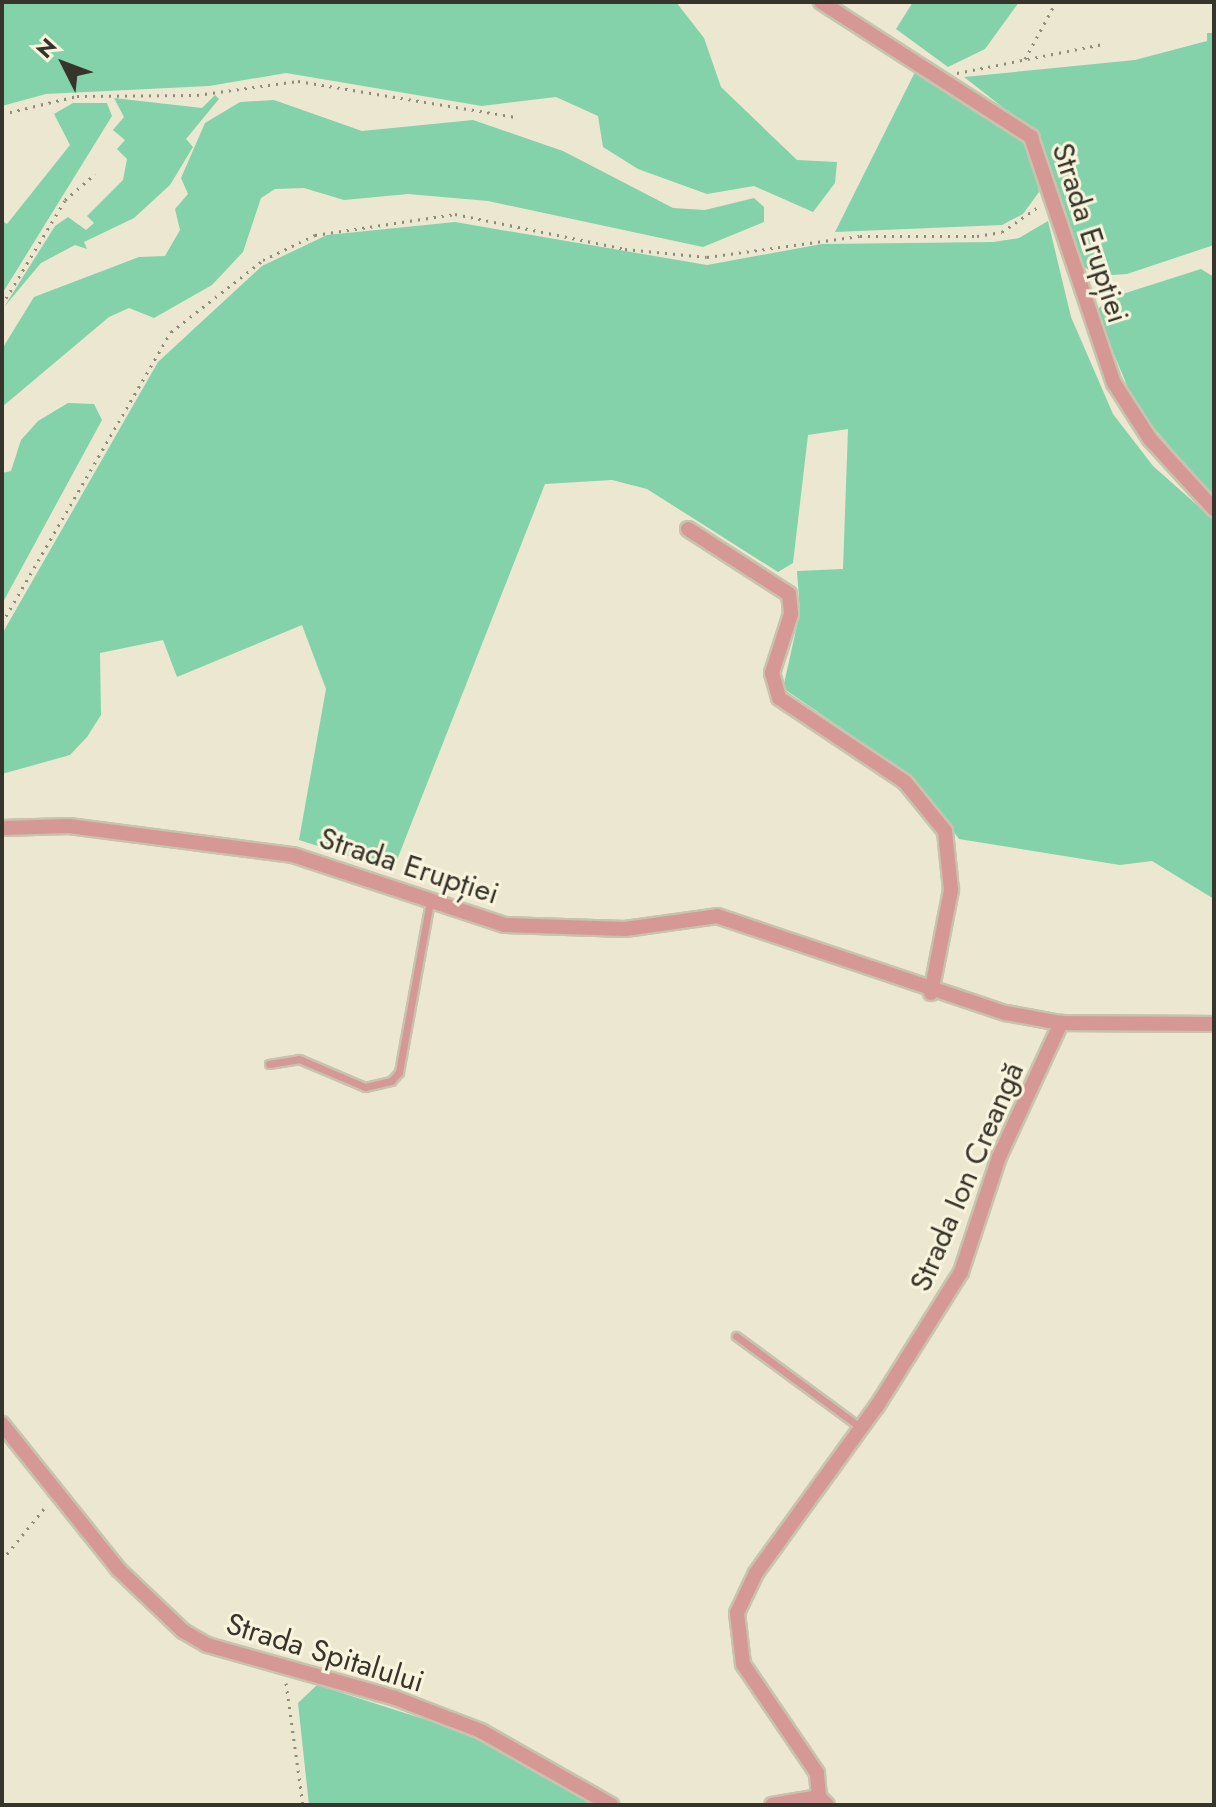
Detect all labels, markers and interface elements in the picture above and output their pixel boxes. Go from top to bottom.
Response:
north arrow [24,24,104,104]
text: N [28,31,64,65]
street label: Strada Erupției [1044,139,1136,327]
street label: Strada Erupției [315,820,503,912]
street label: Strada Ion Creangă [903,1057,1031,1297]
street label: Strada Spitalului [222,1606,428,1700]

